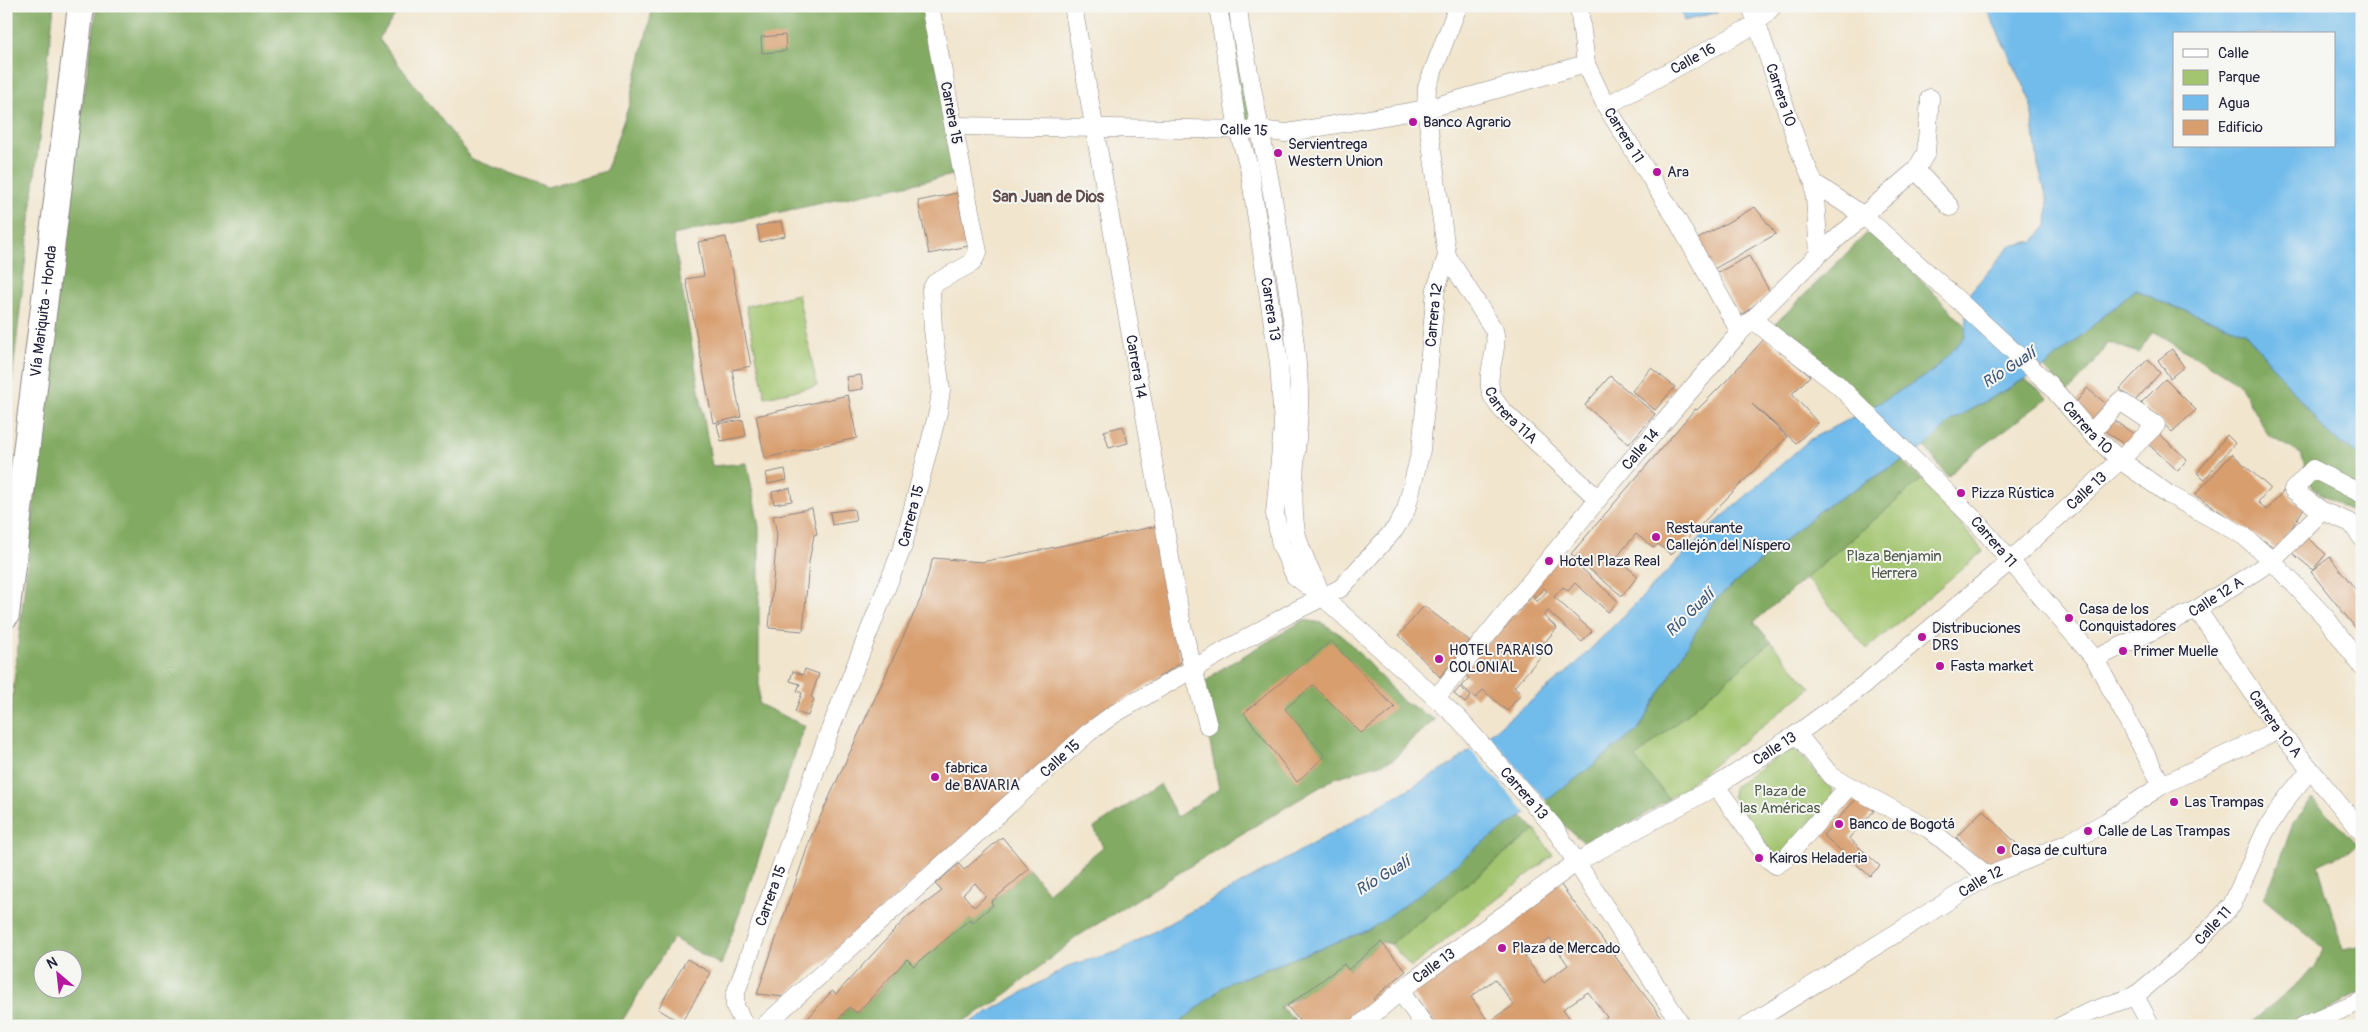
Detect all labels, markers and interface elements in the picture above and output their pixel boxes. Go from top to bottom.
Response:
legend [2173,32,2336,148]
street label: Calle 16 [1667,38,1719,79]
text: Calle [2218,44,2249,63]
street label: Carrera 10 [1762,61,1801,129]
text: Parque [2218,68,2261,87]
street label: Carrera 15 [936,80,966,146]
text: Agua [2218,94,2250,113]
street label: Carrera 11 [1600,104,1648,166]
place label: Banco Agrario [1423,113,1511,132]
marker: Banco Agrario [1407,116,1419,128]
text: Edificio [2218,118,2263,137]
street label: Calle 15 [1220,120,1269,140]
place label: Servientrega Western Union [1288,135,1383,171]
marker: Servientrega Western Union [1272,147,1284,159]
place label: Ara [1667,163,1689,182]
marker: Ara [1651,166,1663,178]
district label: San Juan de Dios [992,187,1105,207]
street label: Vía Mariquita - Honda [26,244,61,378]
street label: Carrera 13 [1257,276,1285,342]
street label: Carrera 12 [1421,281,1447,348]
street label: Carrera 14 [1121,333,1151,400]
water label: Río Gualí [1978,342,2042,393]
street label: Carrera 11A [1480,385,1542,448]
street label: Carrera 10 [2058,397,2117,458]
street label: Calle 14 [1617,424,1664,474]
street label: Calle 13 [2062,467,2111,514]
street label: Carrera 15 [894,483,928,549]
place label: Pizza Rústica [1971,484,2054,503]
marker: Pizza Rústica [1955,487,1967,499]
street label: Carrera 11 [1966,512,2021,571]
place label: Restaurante Callejón del Níspero [1666,519,1791,555]
marker: Restaurante Callejón del Níspero [1650,531,1662,543]
park label: Plaza Benjamin Herrera [1846,547,1942,583]
place label: Hotel Plaza Real [1559,552,1660,571]
marker: Hotel Plaza Real [1543,555,1555,567]
street label: Calle 12 A [2185,572,2247,621]
water label: Río Gualí [1661,583,1720,641]
place label: Casa de los Conquistadores [2079,600,2176,636]
marker: Casa de los Conquistadores [2063,612,2075,624]
place label: Distribuciones DRS [1932,619,2021,655]
marker: Distribuciones DRS [1916,631,1928,643]
place label: HOTEL PARAISO COLONIAL [1449,641,1553,677]
place label: Primer Muelle [2133,642,2219,661]
marker: Primer Muelle [2117,645,2129,657]
marker: HOTEL PARAISO COLONIAL [1433,653,1445,665]
place label: Fasta market [1950,657,2034,676]
marker: Fasta market [1934,660,1946,672]
street label: Carrera 10 A [2245,686,2306,762]
street label: Calle 13 [1749,727,1800,769]
street label: Calle 15 [1036,735,1084,782]
place label: fabrica de BAVARIA [945,759,1020,795]
street label: Carrera 13 [1496,763,1552,823]
marker: fabrica de BAVARIA [929,771,941,783]
park label: Plaza de las Américas [1740,782,1821,818]
place label: Las Trampas [2184,793,2264,812]
marker: Las Trampas [2168,796,2180,808]
place label: Banco de Bogotá [1849,815,1955,834]
marker: Banco de Bogotá [1833,818,1845,830]
place label: Calle de Las Trampas [2098,822,2230,841]
marker: Calle de Las Trampas [2082,825,2094,837]
place label: Casa de cultura [2011,841,2107,860]
marker: Casa de cultura [1995,844,2007,856]
place label: Kairos Heladeria [1769,849,1868,868]
water label: Río Gualí [1352,851,1416,900]
marker: Kairos Heladeria [1753,852,1765,864]
street label: Calle 12 [1955,861,2006,902]
street label: Carrera 15 [751,862,790,929]
street label: Calle 11 [2190,902,2235,949]
place label: Plaza de Mercado [1512,939,1620,958]
marker: Plaza de Mercado [1496,942,1508,954]
street label: Calle 13 [1409,944,1459,988]
north arrow [32,950,82,1000]
text: N [44,953,60,973]

